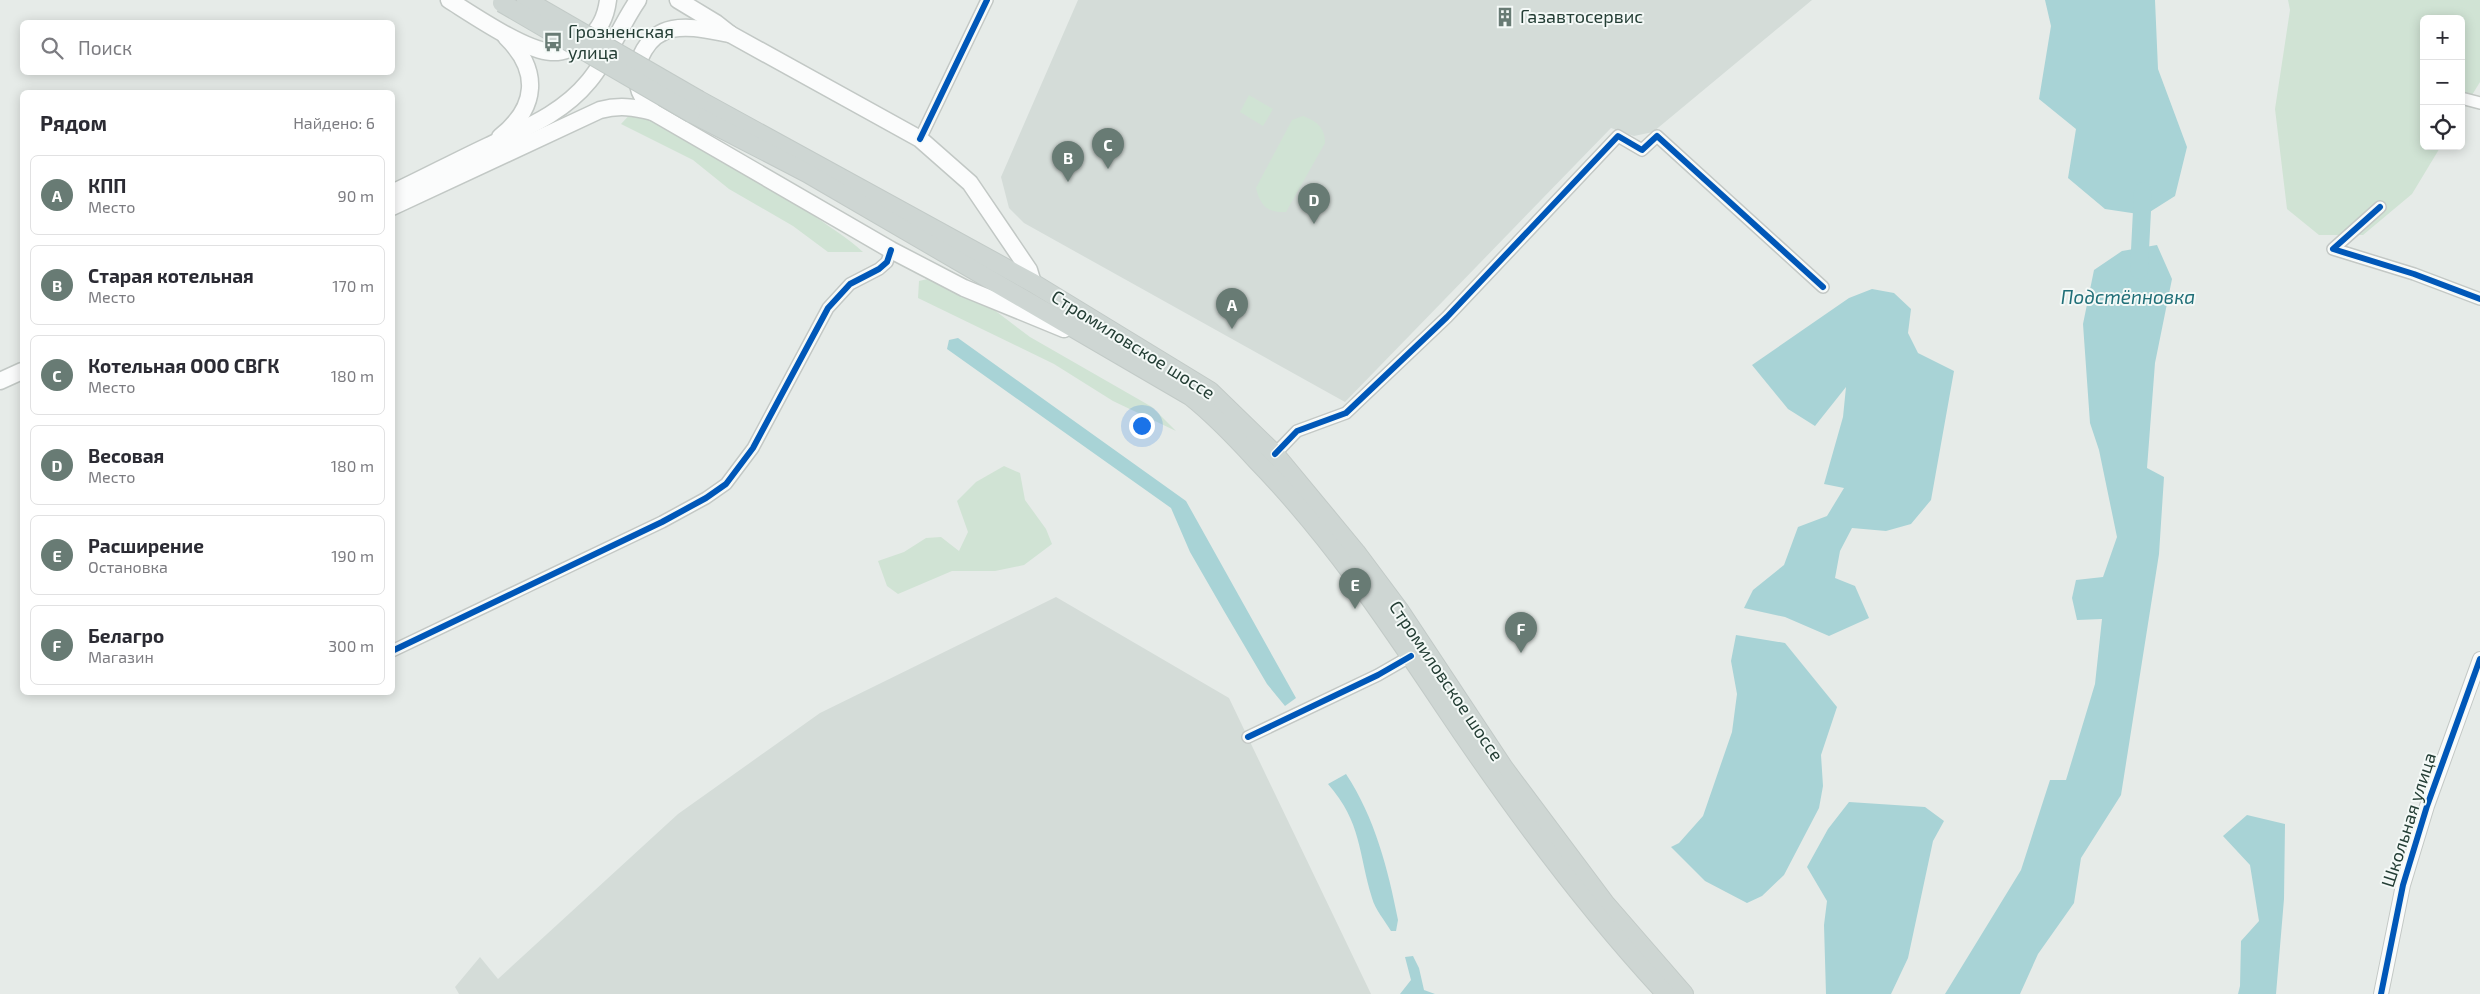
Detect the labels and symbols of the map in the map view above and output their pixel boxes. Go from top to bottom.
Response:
place label: Газавтосервис [1520,5,1643,27]
building icon: Газавтосервис [1494,6,1516,28]
place label: Грозненская улица [568,20,674,63]
bus stop icon: Грозненская улица [542,31,564,53]
pin: C [1092,128,1124,169]
pin: B [1052,141,1084,182]
pin: D [1298,183,1330,224]
street label: Стромиловское шоссе [1048,285,1219,403]
water label: Подстёпновка [2061,285,2195,308]
pin: A [1216,288,1248,329]
your location [1129,413,1155,439]
pin: E [1339,568,1371,609]
street label: Стромиловское шоссе [1385,596,1509,765]
pin: F [1505,612,1537,653]
street label: Школьная улица [2376,750,2440,890]

